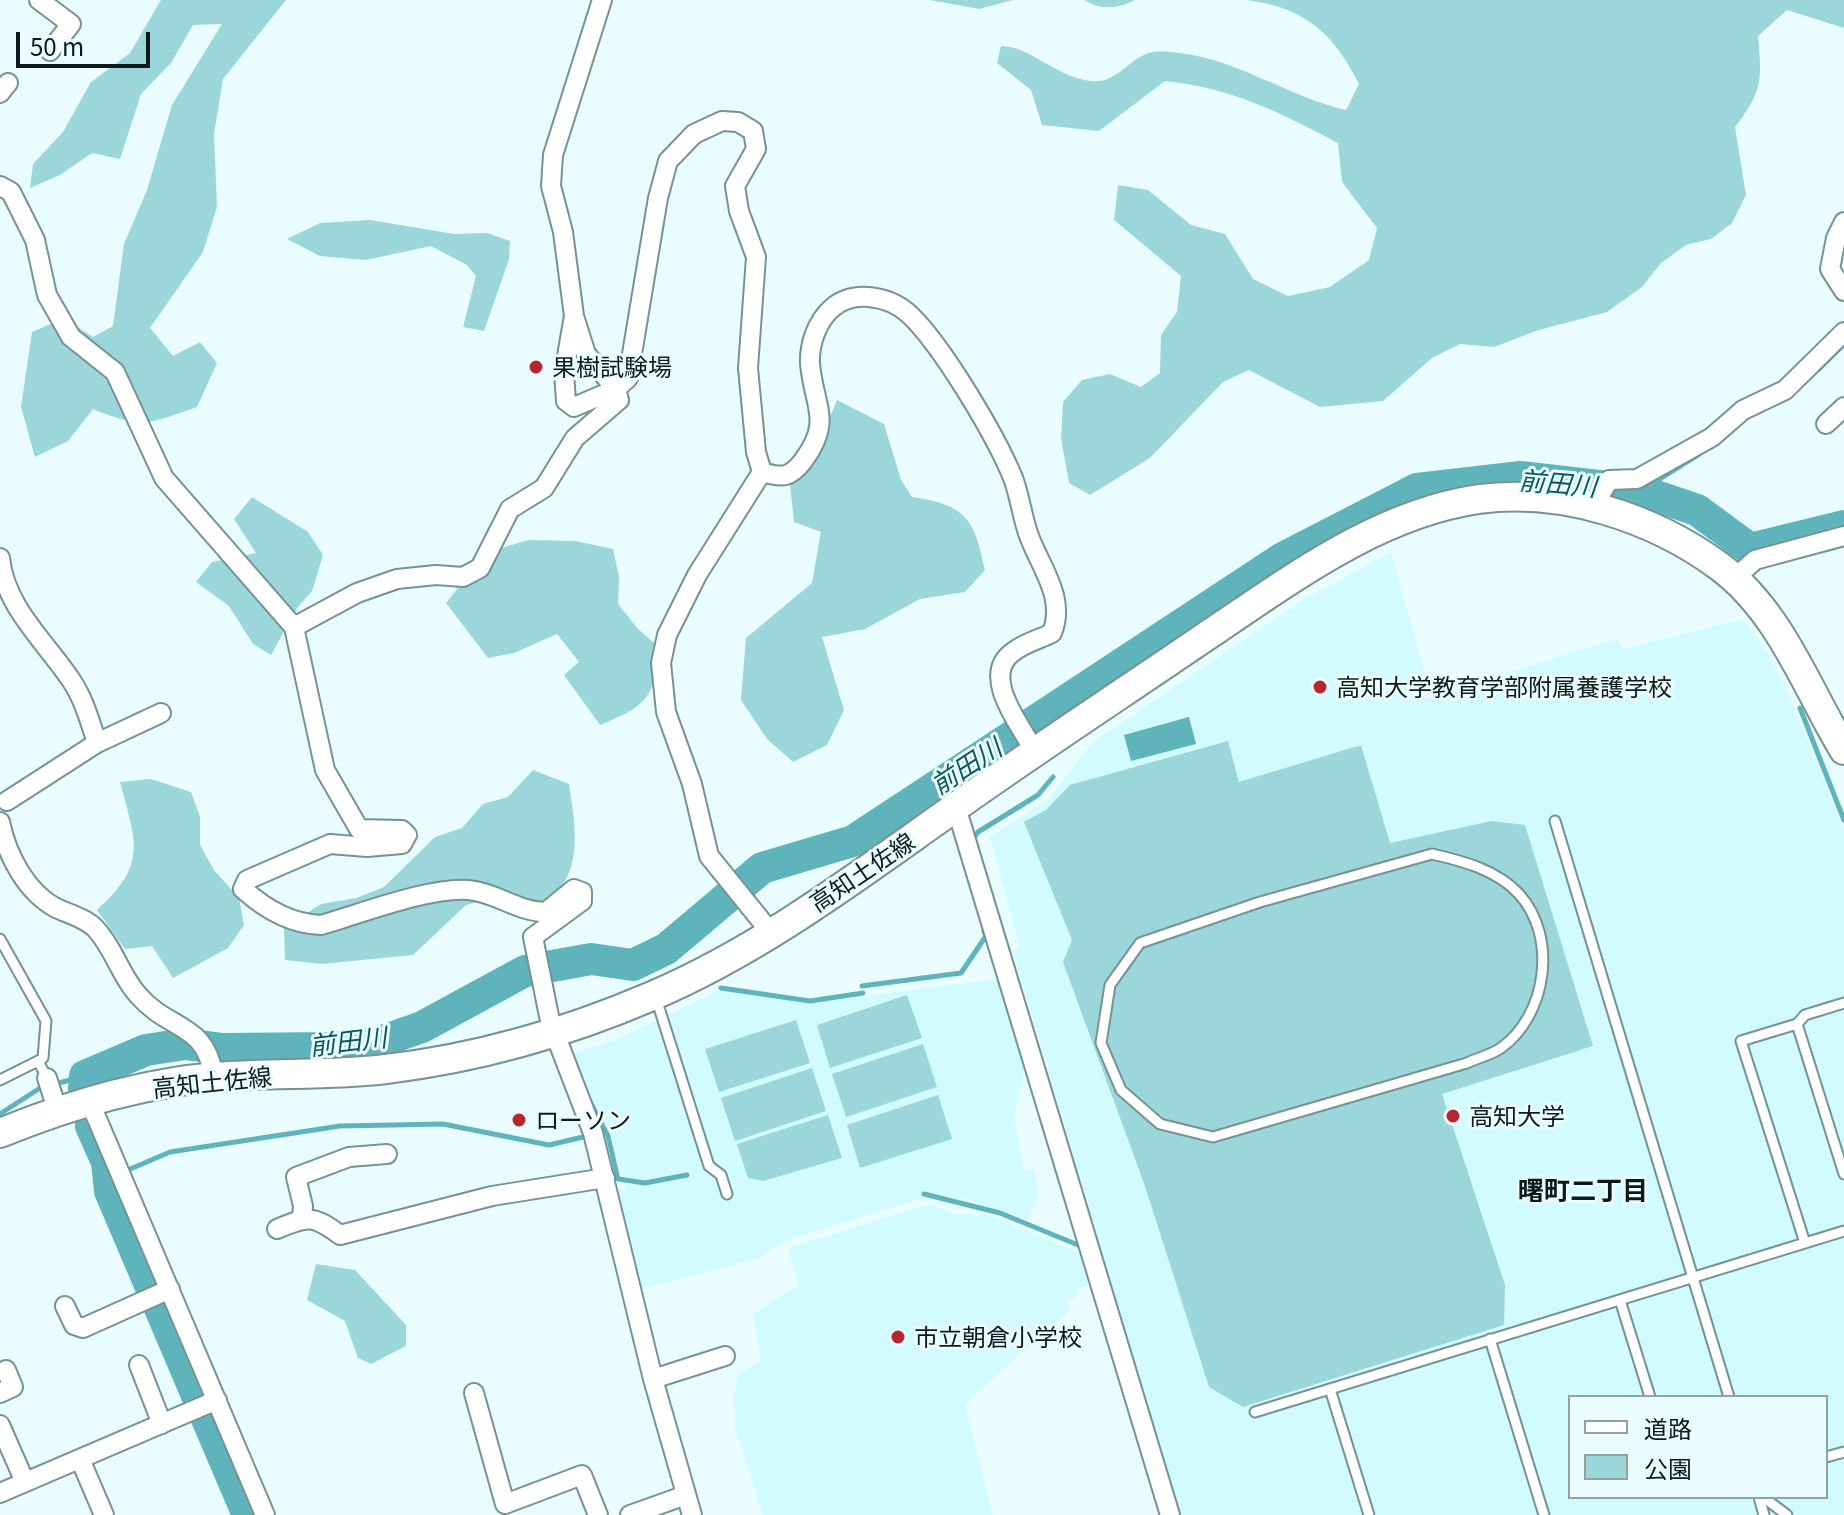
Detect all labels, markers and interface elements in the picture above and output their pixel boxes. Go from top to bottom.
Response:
scale bar [20,16,154,66]
text: 50 m [30,28,84,63]
place label: 果樹試験場 [552,353,672,381]
marker: 果樹試験場 [527,358,545,376]
water label: 前田川 [1518,464,1598,502]
place label: 高知大学教育学部附属養護学校 [1336,673,1672,701]
marker: 高知大学教育学部附属養護学校 [1311,678,1329,696]
water label: 前田川 [925,732,1007,800]
street label: 高知土佐線 [804,827,920,917]
water label: 前田川 [307,1021,389,1061]
street label: 高知土佐線 [151,1061,273,1103]
place label: 高知大学 [1469,1102,1565,1130]
place label: ローソン [535,1106,631,1134]
marker: 高知大学 [1444,1107,1462,1125]
marker: ローソン [510,1111,528,1129]
district label: 曙町二丁目 [1518,1174,1648,1206]
place label: 市立朝倉小学校 [914,1323,1082,1351]
marker: 市立朝倉小学校 [889,1328,907,1346]
legend [1568,1395,1828,1499]
text: 道路 [1644,1410,1692,1445]
text: 公園 [1644,1450,1692,1485]

